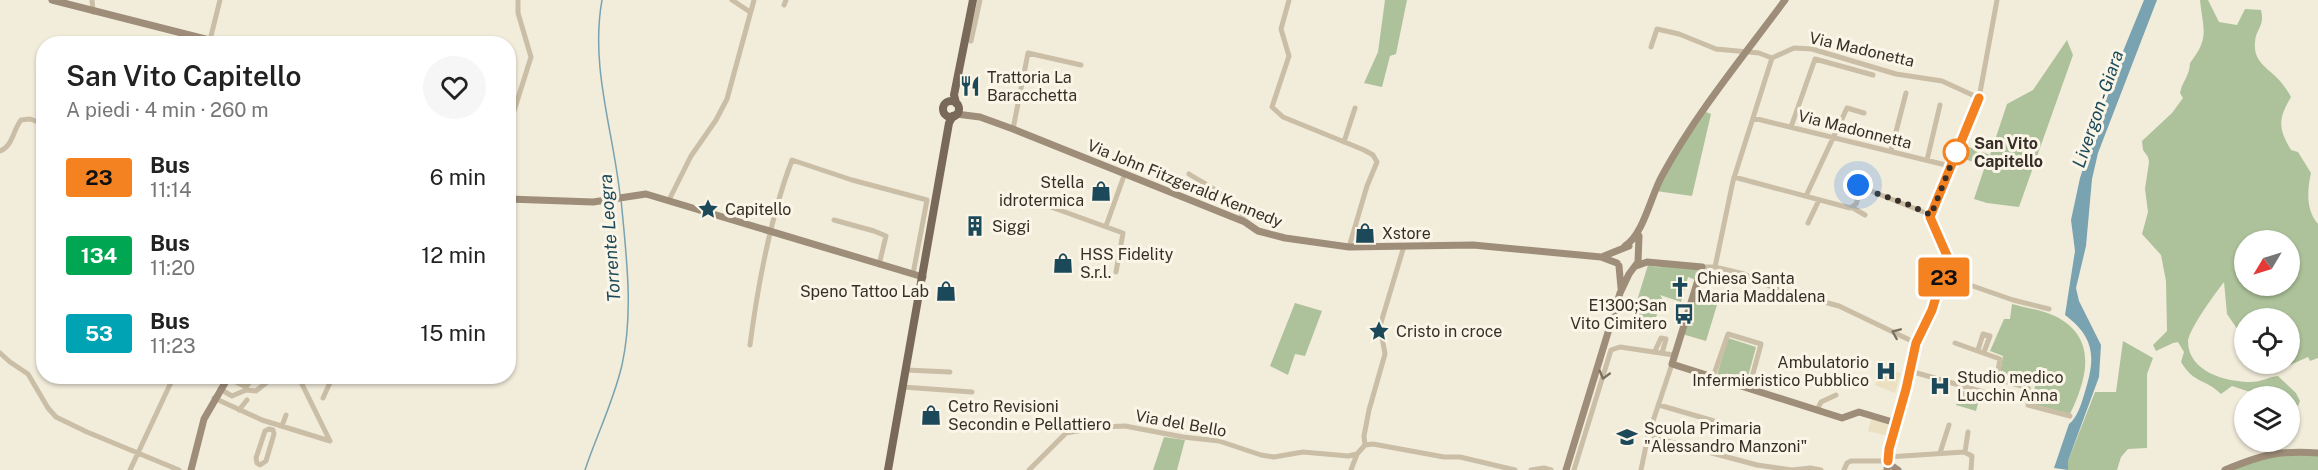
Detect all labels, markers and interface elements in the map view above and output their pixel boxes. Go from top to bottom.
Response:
street label: Via Madonetta [1807,28,1916,71]
water label: Livergon - Giara [2068,47,2127,170]
button: heart [423,56,486,119]
text: San Vito Capitello [66,59,301,92]
place label: Trattoria La Baracchetta [987,68,1077,105]
restaurant icon: Trattoria La Baracchetta [958,74,982,98]
text: A piedi · 4 min · 260 m [66,98,269,122]
street label: Via Madonnetta [1796,106,1914,153]
place label: San Vito Capitello [1974,134,2043,171]
street label: Via John Fitzgerald Kennedy [1084,136,1286,232]
marker: San Vito Capitello [1943,139,1969,165]
text: Bus [150,152,190,178]
text: 6 min [430,164,486,190]
text: 23 [85,165,113,190]
your location [1843,170,1873,200]
water label: Torrente Leogra [595,173,624,303]
place label: Stella idrotermica [999,173,1084,210]
text: 11:14 [150,178,192,202]
shop icon: Stella idrotermica [1089,179,1113,203]
place icon: Capitello [696,197,720,221]
place label: Capitello [725,200,791,219]
building icon: Siggi [963,214,987,238]
place label: Siggi [992,217,1030,236]
shop icon: Xstore [1353,221,1377,245]
place label: Xstore [1382,224,1431,243]
text: Bus [150,230,190,256]
north arrow [2234,230,2300,296]
map controls [2234,230,2300,452]
text: 12 min [421,242,486,268]
text: 134 [81,243,117,268]
place label: HSS Fidelity S.r.l. [1080,245,1174,282]
shop icon: HSS Fidelity S.r.l. [1051,251,1075,275]
text: 11:20 [150,256,195,280]
line badge: 23 [1917,258,1971,296]
text: 23 [1930,265,1958,290]
place label: Chiesa Santa Maria Maddalena [1697,269,1825,306]
church icon: Chiesa Santa Maria Maddalena [1668,275,1692,299]
shop icon: Speno Tattoo Lab [934,279,958,303]
place label: Speno Tattoo Lab [800,282,929,301]
place label: E1300;San Vito Cimitero [1570,296,1667,333]
bus stop icon: E1300;San Vito Cimitero [1672,302,1696,326]
text: Bus [150,308,190,334]
button: locate [2234,308,2300,374]
place icon: Cristo in croce [1367,319,1391,343]
text: 15 min [420,320,486,346]
text: 53 [85,321,113,346]
place label: Cristo in croce [1396,322,1502,341]
one-way arrow [1892,328,1903,340]
text: 11:23 [150,334,196,358]
place label: Ambulatorio Infermieristico Pubblico [1692,353,1869,390]
hospital icon: Ambulatorio Infermieristico Pubblico [1874,359,1898,383]
place label: Studio medico Lucchin Anna [1957,368,2063,405]
one-way arrow [1599,369,1611,379]
hospital icon: Studio medico Lucchin Anna [1928,374,1952,398]
button: layers [2234,386,2300,452]
place label: Cetro Revisioni Secondin e Pellattiero [948,397,1111,434]
shop icon: Cetro Revisioni Secondin e Pellattiero [919,403,943,427]
street label: Via del Bello [1134,406,1228,441]
place label: Scuola Primaria "Alessandro Manzoni" [1644,419,1807,456]
school or university icon: Scuola Primaria "Alessandro Manzoni" [1615,425,1639,449]

